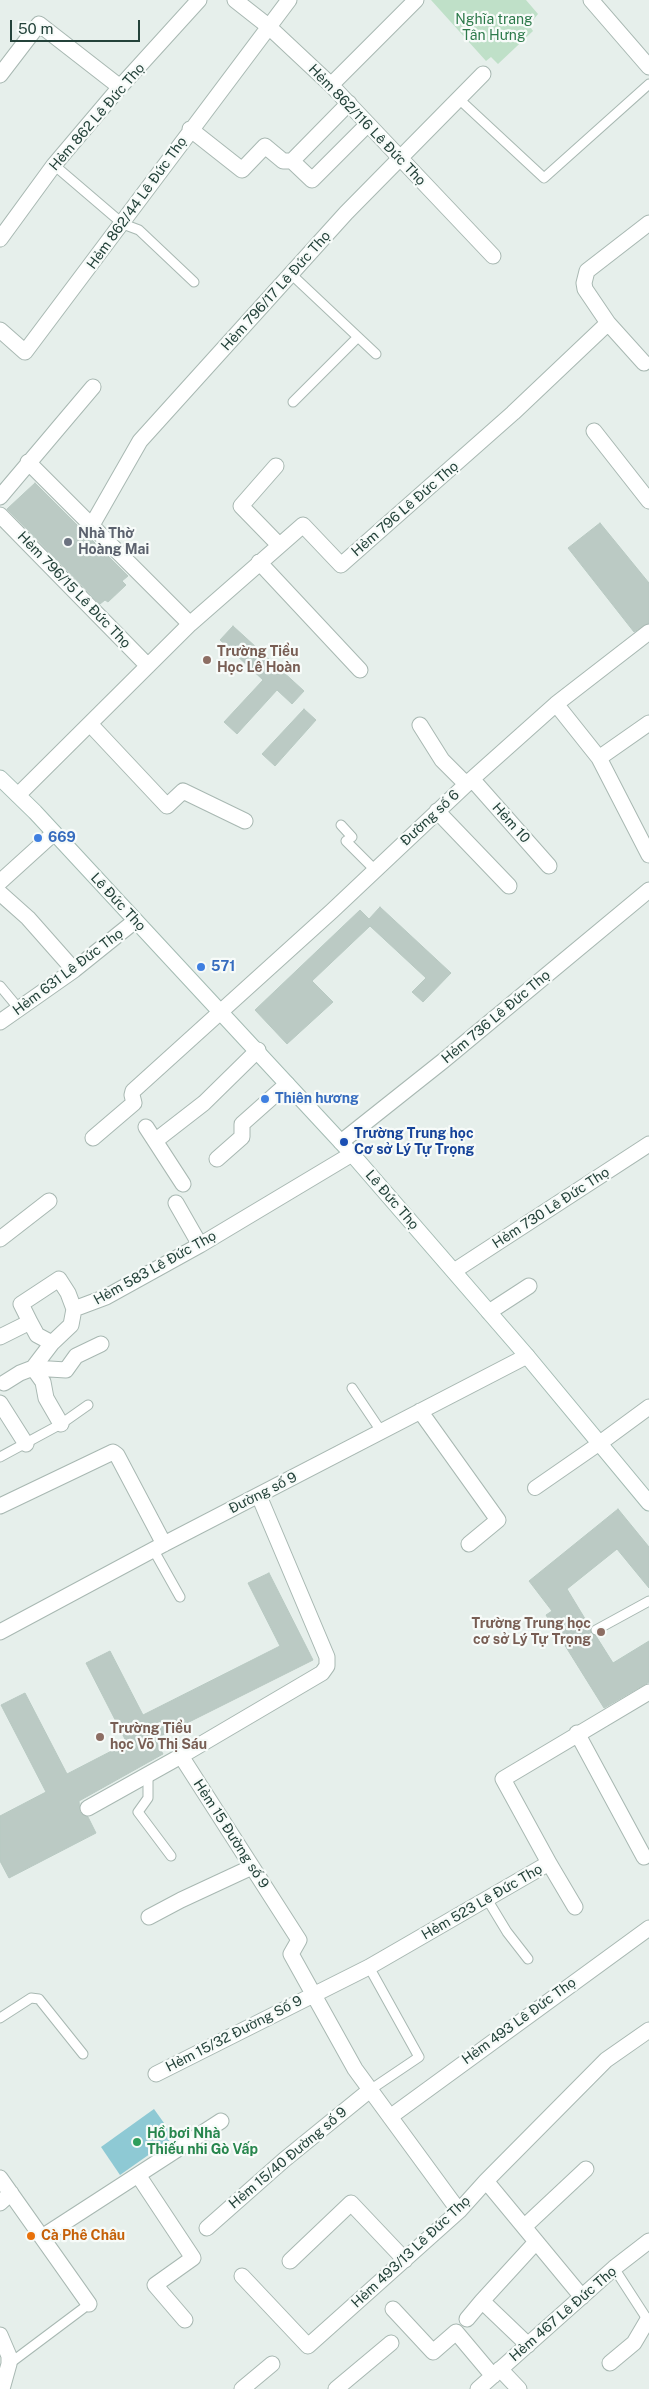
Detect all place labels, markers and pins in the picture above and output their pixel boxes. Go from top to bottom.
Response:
place label: Nhà Thờ Hoàng Mai [78,526,149,558]
marker: Nhà Thờ Hoàng Mai [62,536,74,548]
place label: Trường Tiểu Học Lê Hoàn [217,644,300,676]
marker: Trường Tiểu Học Lê Hoàn [201,654,213,666]
place label: 669 [48,830,76,846]
marker: 669 [32,832,44,844]
place label: 571 [211,959,235,975]
marker: 571 [195,961,207,973]
place label: Thiên hương [275,1091,359,1107]
marker: Thiên hương [259,1093,271,1105]
place label: Trường Trung học Cơ sở Lý Tự Trọng [354,1126,474,1158]
marker: Trường Trung học Cơ sở Lý Tự Trọng [338,1136,350,1148]
place label: Trường Trung học cơ sở Lý Tự Trọng [471,1616,591,1648]
marker: Trường Trung học cơ sở Lý Tự Trọng [595,1626,607,1638]
place label: Trường Tiểu học Võ Thị Sáu [110,1721,207,1754]
marker: Trường Tiểu học Võ Thị Sáu [94,1731,106,1743]
place label: Hồ bơi Nhà Thiếu nhi Gò Vấp [147,2126,258,2158]
marker: Hồ bơi Nhà Thiếu nhi Gò Vấp [131,2136,143,2148]
place label: Cà Phê Châu [41,2228,125,2244]
marker: Cà Phê Châu [25,2230,37,2242]

